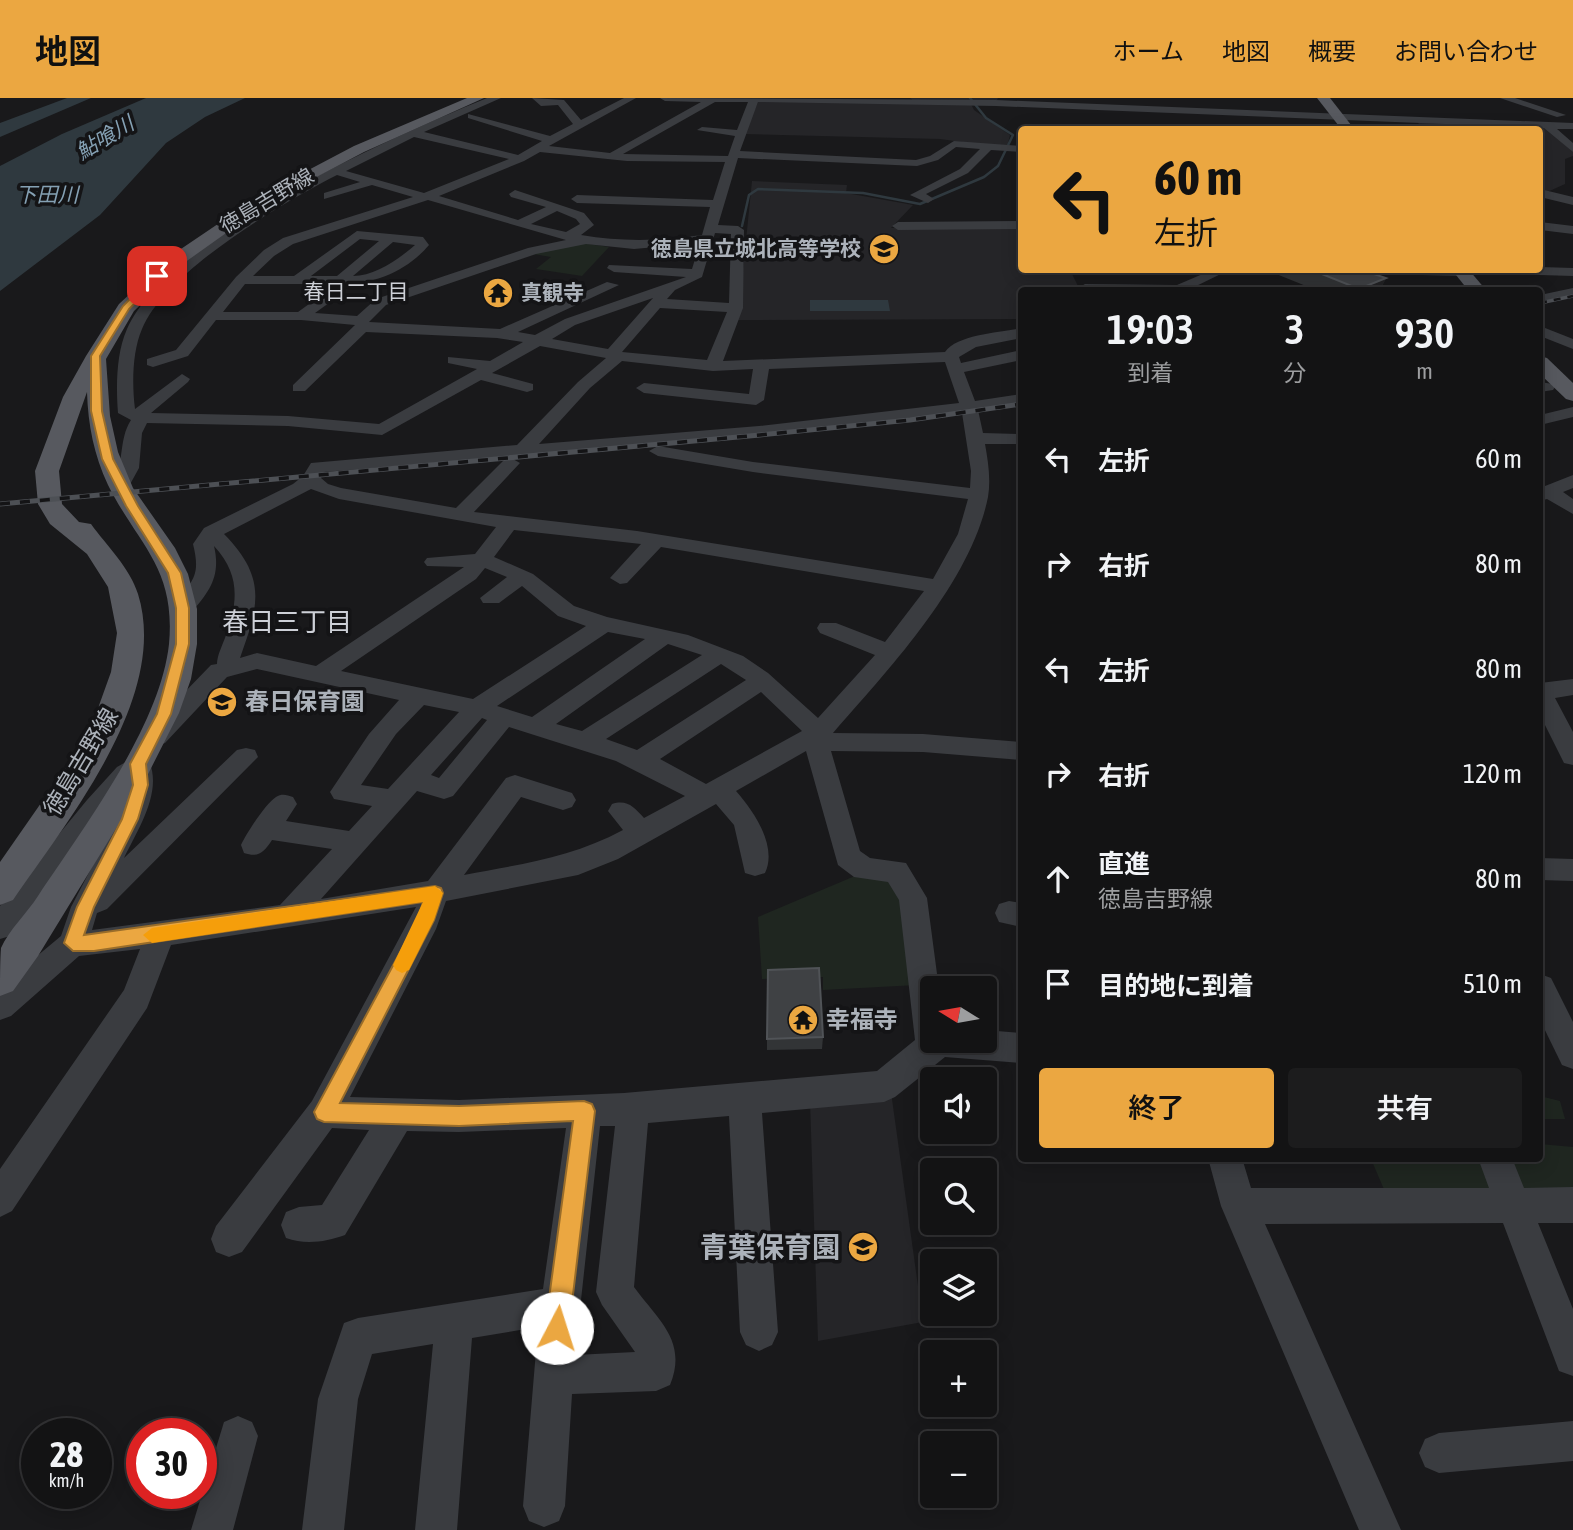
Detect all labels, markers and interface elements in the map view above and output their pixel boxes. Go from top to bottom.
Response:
text: 地図 [35,32,101,70]
text: ホーム [1113,38,1184,65]
text: 地図 [1222,38,1270,65]
text: 概要 [1308,38,1356,65]
text: お問い合わせ [1394,38,1538,65]
water label: 鮎喰川 [71,110,139,164]
text: 60 m [1154,149,1242,205]
icon: left [1039,154,1130,245]
street label: 徳島吉野線 [215,163,318,237]
water label: 下田川 [16,182,80,206]
text: 左折 [1154,214,1218,251]
school or university icon: 徳島県立城北高等学校 [867,232,901,266]
place label: 徳島県立城北高等学校 [651,236,861,260]
pin [127,246,187,306]
icon: arrive [138,257,176,295]
temple icon: 真観寺 [481,276,515,310]
district label: 春日二丁目 [304,279,409,303]
place label: 真観寺 [521,280,584,304]
text: 19:03 [1107,305,1194,353]
text: 3 [1285,305,1304,353]
text: 930 [1395,309,1454,357]
text: m [1416,358,1433,384]
text: 到着 [1128,360,1174,386]
text: 分 [1283,360,1306,386]
icon: left [1039,440,1077,478]
text: 60 m [1475,444,1522,474]
text: 左折 [1098,446,1150,476]
icon: right [1039,545,1077,583]
text: 80 m [1475,549,1522,579]
text: 右折 [1098,551,1150,581]
district label: 春日三丁目 [222,607,352,637]
icon: left [1039,650,1077,688]
text: 80 m [1475,654,1522,684]
text: 左折 [1098,656,1150,686]
school or university icon: 春日保育園 [205,685,239,719]
place label: 春日保育園 [245,688,365,715]
street label: 徳島吉野線 [38,703,123,820]
icon: right [1039,755,1077,793]
text: 120 m [1463,759,1522,789]
text: 右折 [1098,761,1150,791]
text: 直進 [1098,849,1150,879]
icon: ahead [1039,860,1077,898]
text: 80 m [1475,864,1522,894]
text: 徳島吉野線 [1098,886,1213,912]
icon: arrive [1039,965,1077,1003]
text: 510 m [1463,969,1522,999]
text: 目的地に到着 [1098,971,1254,1001]
north arrow [920,976,998,1054]
map controls [920,976,997,1508]
temple icon: 幸福寺 [786,1003,820,1037]
place label: 幸福寺 [826,1006,898,1033]
button: sound [920,1067,997,1144]
button: 終了 [1039,1068,1274,1148]
button: 共有 [1288,1068,1522,1148]
button: search [920,1158,997,1235]
school or university icon: 青葉保育園 [846,1230,880,1264]
place label: 青葉保育園 [700,1231,840,1263]
button: layers [920,1249,997,1326]
position arrow [520,1291,594,1365]
button: + [920,1340,997,1417]
speed limit sign: 30 [126,1418,217,1509]
button: − [920,1431,997,1508]
text: 28 [50,1434,83,1474]
text: km/h [49,1470,84,1491]

